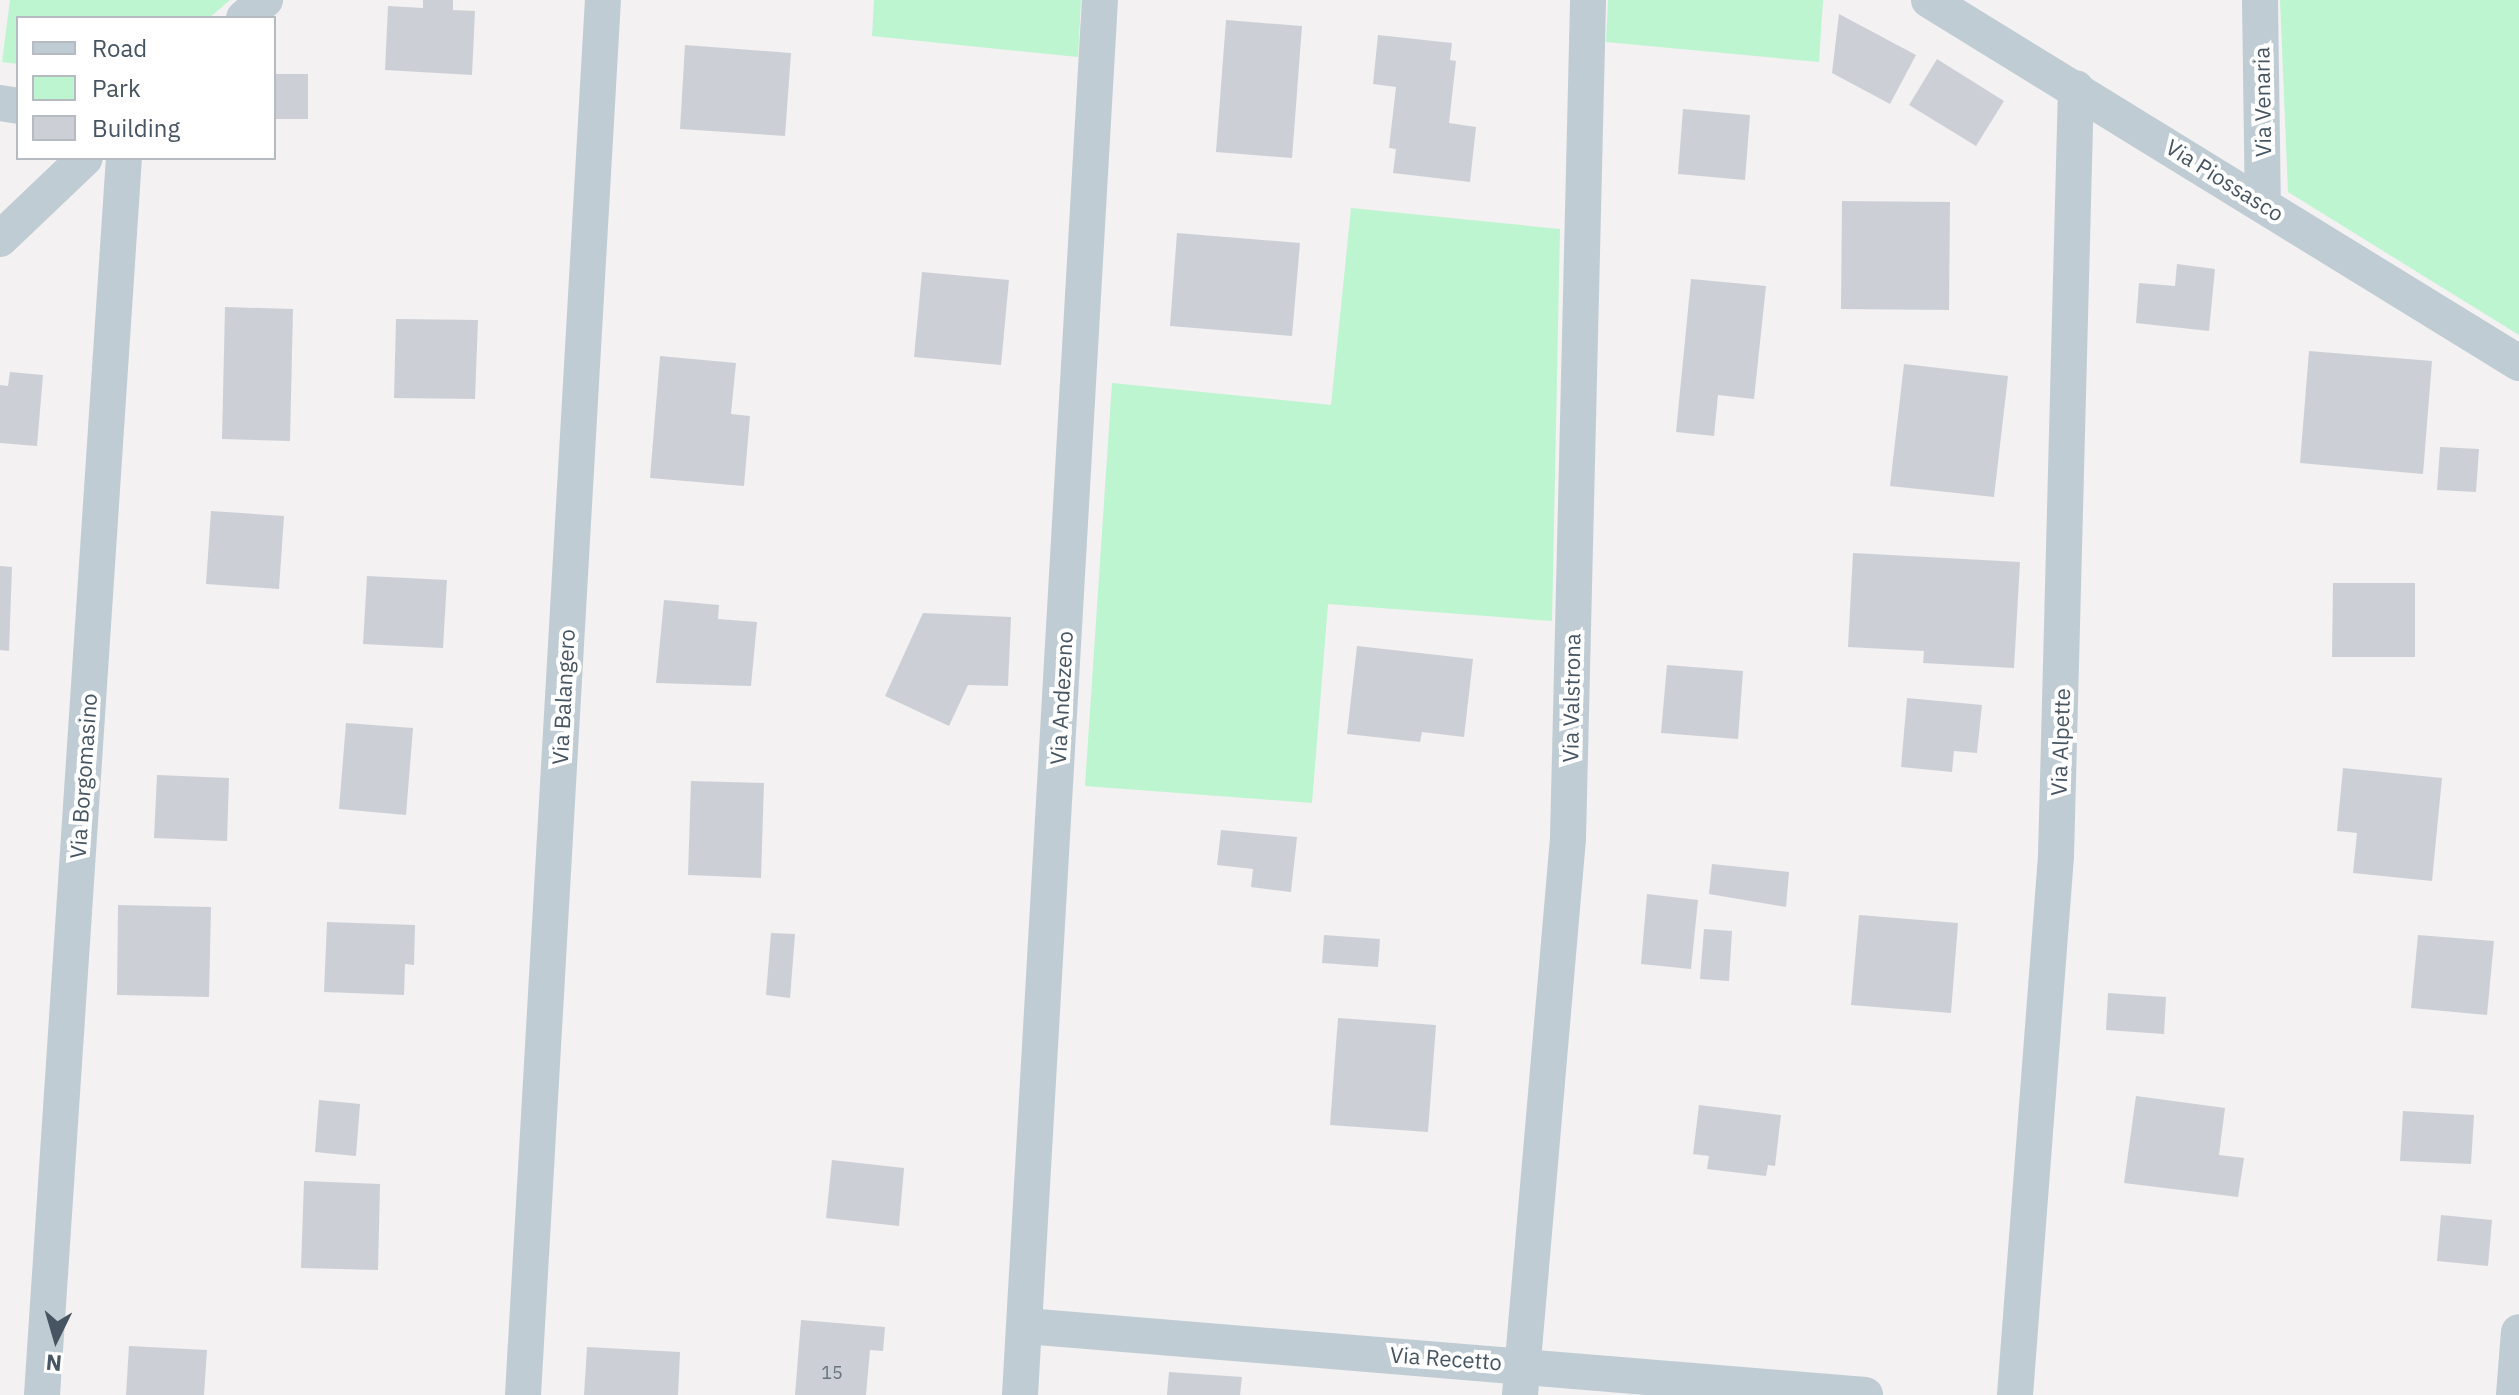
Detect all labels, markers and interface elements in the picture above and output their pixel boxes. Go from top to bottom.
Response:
legend [16,16,276,160]
text: Road [92,32,147,64]
street label: Via Venaria [2248,47,2276,157]
text: Park [92,72,141,104]
text: Building [92,112,180,144]
street label: Via Piossasco [2161,133,2289,227]
street label: Via Balangero [546,628,580,766]
street label: Via Andezeno [1044,630,1078,766]
street label: Via Valstrona [1557,633,1585,763]
street label: Via Alpette [2045,688,2075,796]
street label: Via Borgomasino [64,692,102,860]
north arrow [16,1299,96,1379]
street label: Via Recetto [1389,1341,1503,1375]
text: N [45,1348,63,1379]
house number: 15 [821,1362,843,1384]

